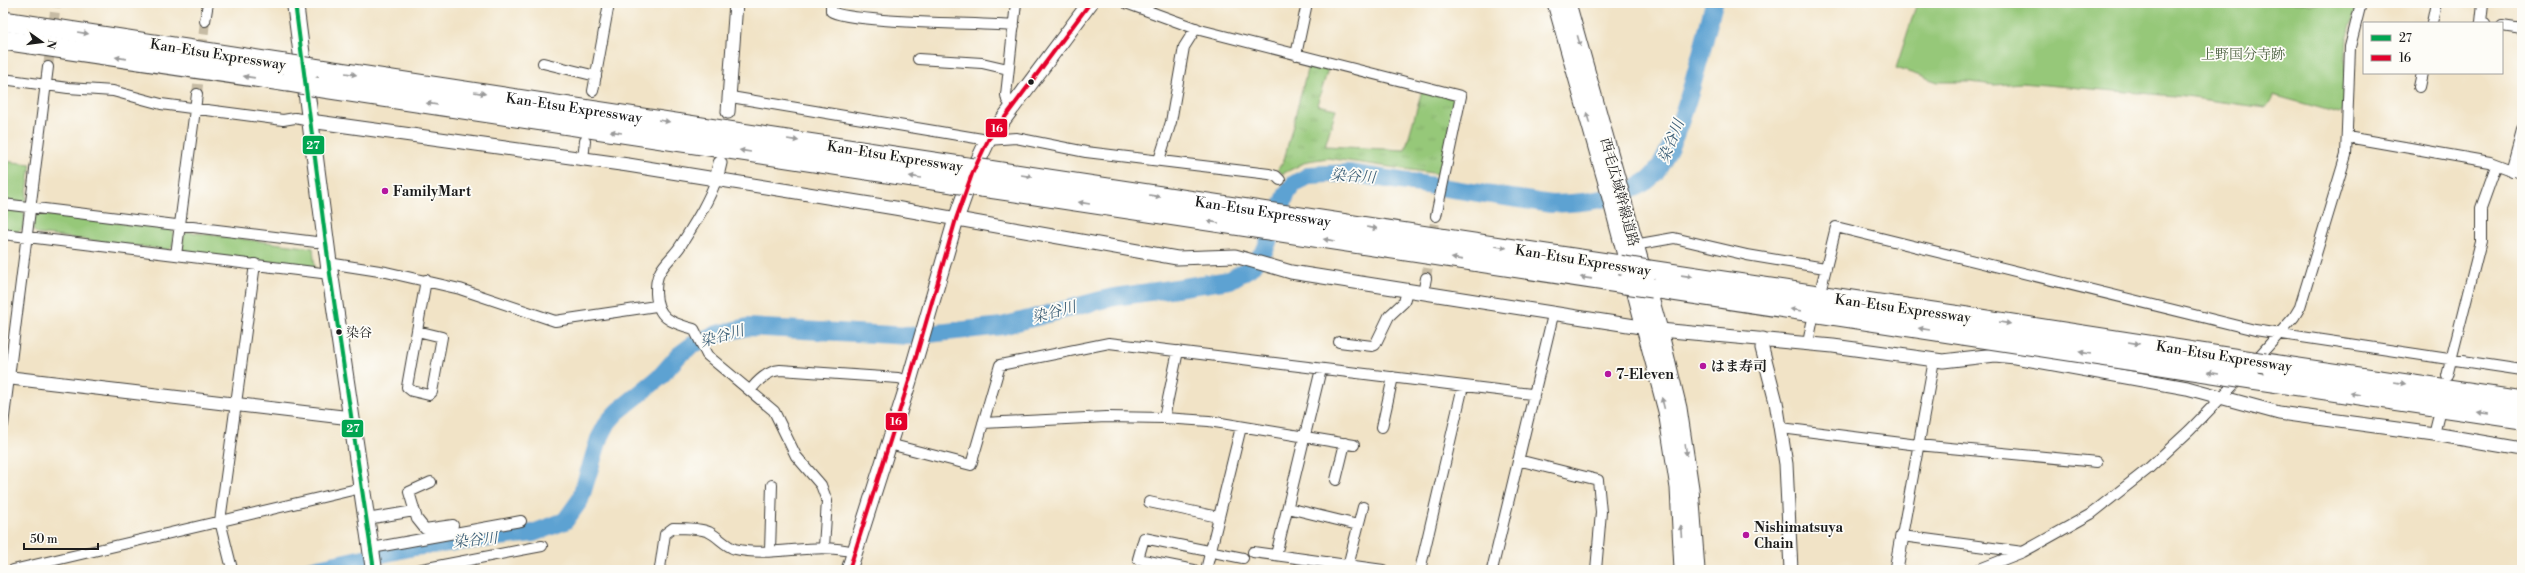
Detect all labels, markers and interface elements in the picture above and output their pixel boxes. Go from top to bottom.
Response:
north arrow [22,22,62,62]
legend [2363,22,2503,74]
one-way arrow [77,30,89,36]
text: 27 [2399,31,2412,46]
street label: Kan-Etsu Expressway [149,35,287,75]
one-way arrow [1576,35,1582,47]
text: N [43,38,59,50]
park label: 上野国分寺跡 [2201,46,2285,64]
text: 16 [2399,51,2411,66]
one-way arrow [115,54,127,60]
one-way arrow [345,71,358,77]
one-way arrow [243,74,256,80]
unlabelled marker [1026,77,1036,87]
street label: Kan-Etsu Expressway [505,89,643,128]
one-way arrow [474,90,486,96]
one-way arrow [426,101,438,107]
one-way arrow [1585,112,1591,124]
water label: 染谷川 [1654,115,1689,166]
one-way arrow [658,118,670,124]
line badge: 16 [985,118,1008,138]
text: 16 [991,122,1003,136]
one-way arrow [610,129,622,135]
line badge: 27 [302,135,325,155]
street label: 西毛広域幹線道路 [1596,136,1642,249]
one-way arrow [786,137,799,143]
street label: Kan-Etsu Expressway [826,137,964,177]
text: 27 [306,139,320,153]
one-way arrow [739,148,751,154]
water label: 染谷川 [1330,165,1378,188]
one-way arrow [1021,173,1033,179]
one-way arrow [909,174,921,180]
place label: FamilyMart [393,183,472,201]
marker: FamilyMart [380,186,390,196]
one-way arrow [1149,193,1162,199]
street label: Kan-Etsu Expressway [1193,193,1332,231]
one-way arrow [1078,200,1090,206]
one-way arrow [1207,219,1219,225]
one-way arrow [1366,225,1378,231]
one-way arrow [1323,237,1335,243]
street label: Kan-Etsu Expressway [1514,241,1652,281]
one-way arrow [1495,244,1507,250]
one-way arrow [1451,256,1463,262]
one-way arrow [1681,273,1693,279]
one-way arrow [1580,275,1592,281]
street label: Kan-Etsu Expressway [1834,291,1972,327]
water label: 染谷川 [1030,297,1080,327]
one-way arrow [1790,307,1802,313]
one-way arrow [1999,320,2011,326]
water label: 染谷川 [698,321,748,352]
place label: 染谷 [346,325,372,341]
one-way arrow [1918,326,1930,332]
marker: 染谷 [334,327,344,337]
street label: Kan-Etsu Expressway [2155,337,2293,377]
one-way arrow [2128,340,2140,346]
one-way arrow [2079,350,2091,356]
place label: はま寿司 [1711,358,1767,376]
marker: はま寿司 [1698,361,1708,371]
place label: 7-Eleven [1616,366,1674,384]
marker: 7-Eleven [1603,369,1613,379]
one-way arrow [2207,370,2219,376]
one-way arrow [2394,380,2406,386]
one-way arrow [2349,391,2361,397]
one-way arrow [1660,396,1666,409]
one-way arrow [2477,410,2490,416]
line badge: 16 [885,412,908,431]
text: 16 [890,415,902,429]
line badge: 27 [341,419,364,438]
text: 27 [346,422,360,436]
one-way arrow [1683,444,1690,456]
place label: Nishimatsuya Chain [1754,519,1843,553]
scale bar [24,525,98,551]
one-way arrow [1678,525,1685,537]
water label: 染谷川 [452,528,500,552]
marker: Nishimatsuya Chain [1741,530,1751,540]
text: 50 m [30,532,58,547]

